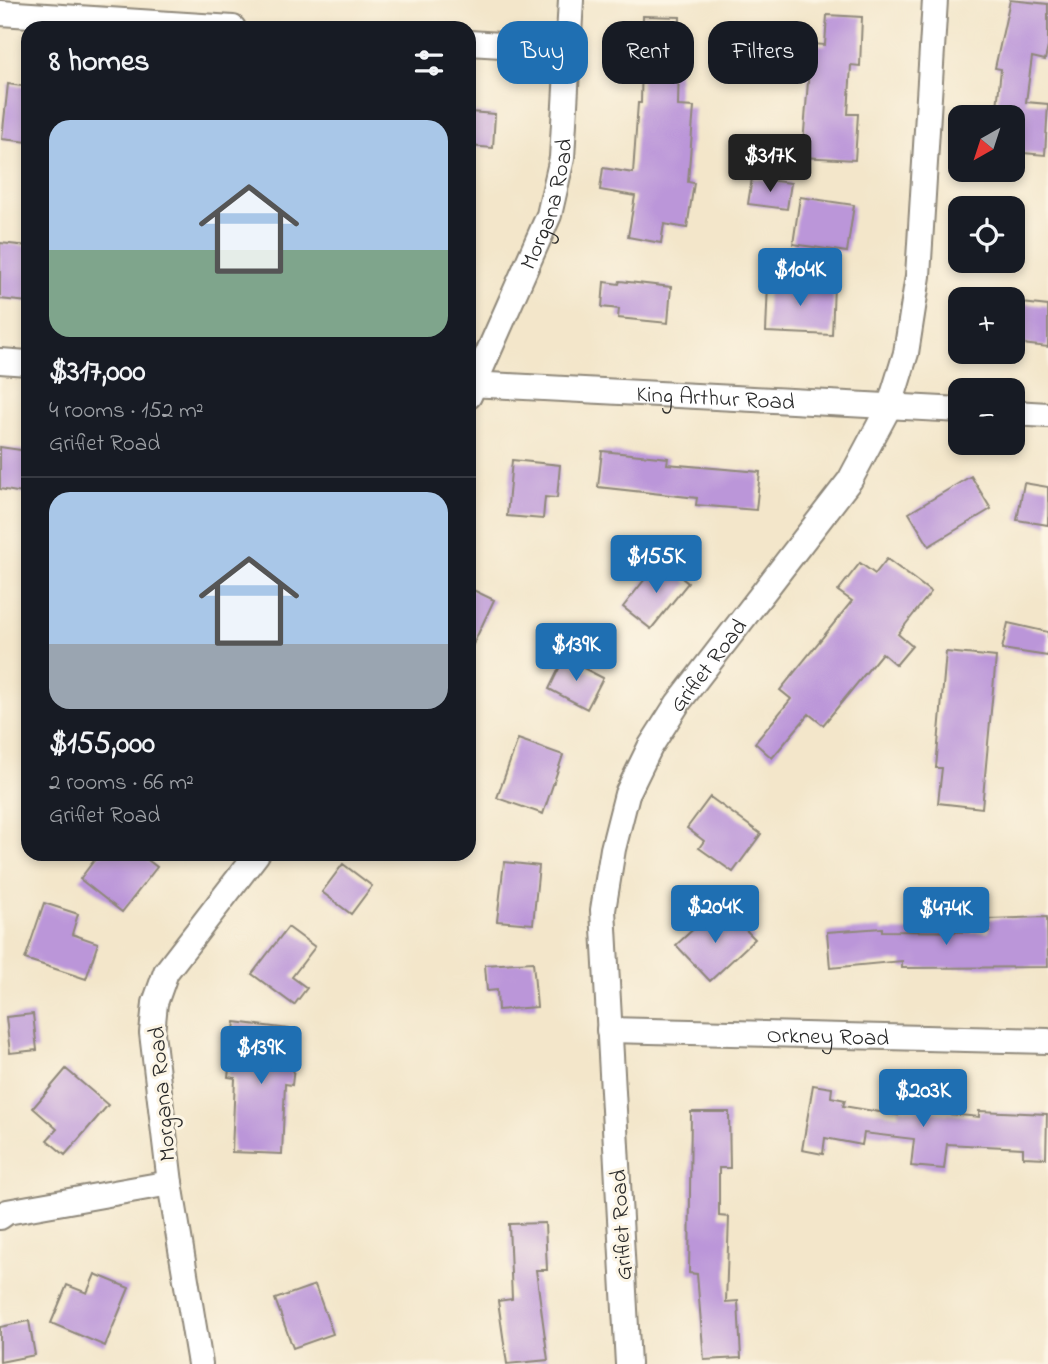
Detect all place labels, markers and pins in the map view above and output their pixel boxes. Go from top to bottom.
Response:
pin: $317K [721,134,819,194]
pin: $104K [751,248,849,308]
pin: $155K [607,536,705,595]
pin: $139K [527,624,625,683]
pin: $204K [666,886,764,945]
pin: $474K [897,888,995,947]
pin: $139K [212,1026,310,1086]
pin: $203K [874,1070,972,1129]

